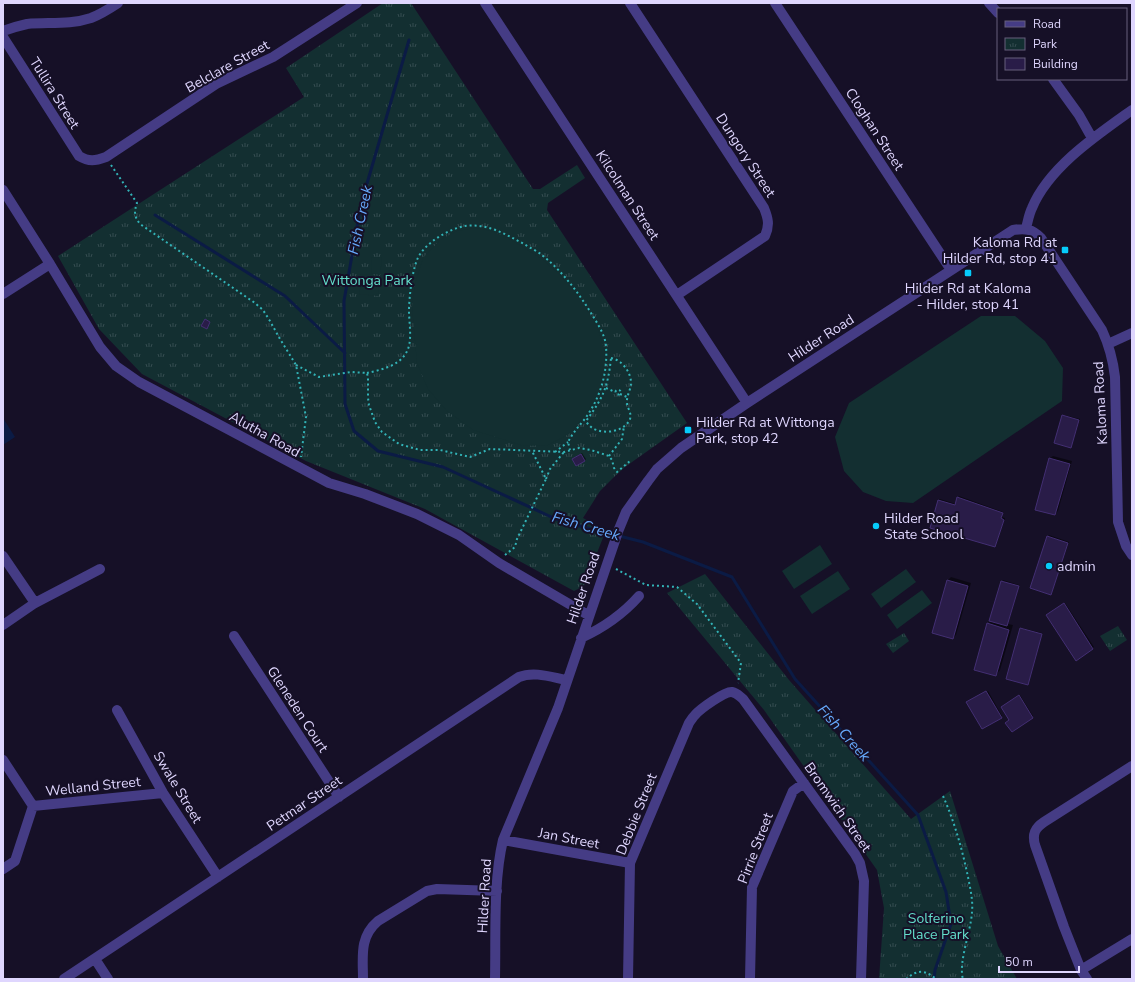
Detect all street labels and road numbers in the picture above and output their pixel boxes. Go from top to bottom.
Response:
street label: Belclare Street [182,35,273,97]
street label: Tullira Street [25,54,84,133]
street label: Cloghan Street [841,84,908,174]
street label: Dungory Street [711,110,780,201]
street label: Kilcolman Street [591,147,664,244]
street label: Hilder Road [785,310,858,367]
street label: Kaloma Road [1089,361,1112,445]
street label: Alutha Road [226,407,304,462]
street label: Hilder Road [562,550,605,627]
street label: Gleneden Court [263,663,333,756]
street label: Swale Street [149,748,207,827]
street label: Bromwich Street [800,759,876,856]
street label: Debbie Street [611,770,662,858]
street label: Petmar Street [263,771,346,836]
street label: Welland Street [44,772,142,801]
street label: Pirrie Street [733,810,778,886]
street label: Jan Street [536,823,601,854]
street label: Hilder Road [473,858,496,934]

